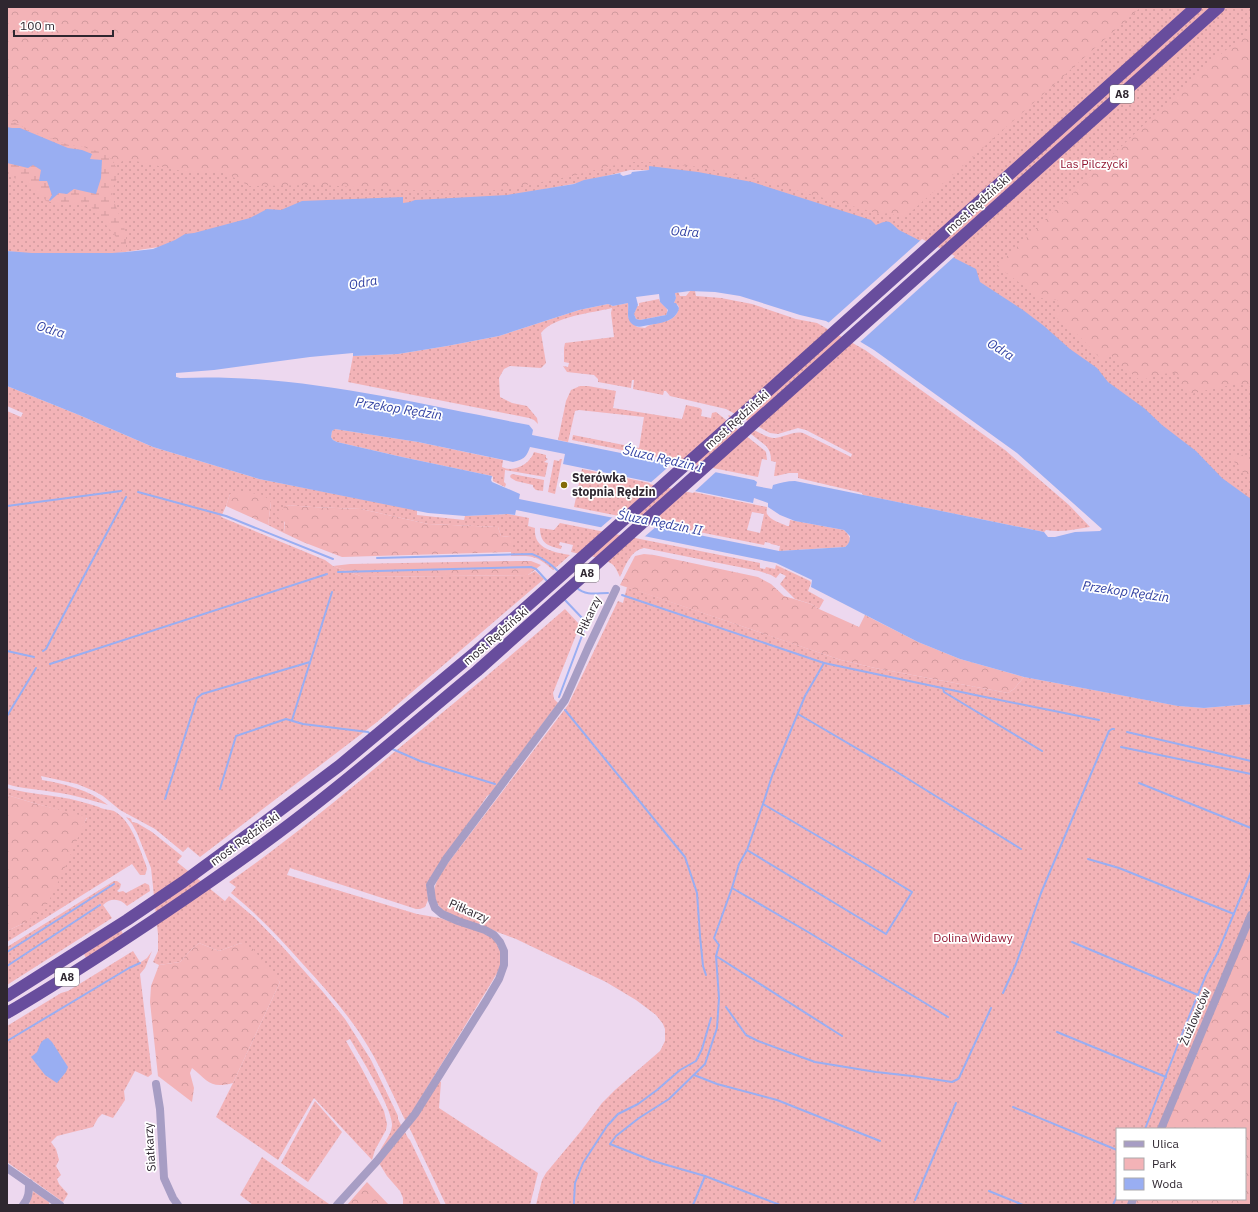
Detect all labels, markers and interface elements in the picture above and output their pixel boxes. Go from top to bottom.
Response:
scale bar [14,12,113,38]
text: 100 m [20,18,55,33]
road number: A8 [1110,85,1134,103]
park label: Las Pilczycki [1060,156,1128,171]
street label: most Rędziński [942,171,1013,237]
water label: Odra [670,222,700,241]
water label: Odra [348,272,379,293]
water label: Odra [35,317,67,342]
water label: Odra [984,335,1017,364]
street label: most Rędziński [701,387,772,453]
water label: Przekop Rędzin [354,393,443,424]
water label: Śluza Rędzin I [621,441,705,476]
place label: Sterówka stopnia Rędzin [572,470,656,499]
marker: Sterówka stopnia Rędzin [559,480,569,490]
water label: Śluza Rędzin II [616,506,705,539]
road number: A8 [575,564,599,582]
water label: Przekop Rędzin [1081,577,1170,606]
street label: Piłkarzy [573,593,604,638]
street label: most Rędziński [460,603,531,668]
street label: most Rędziński [207,809,282,869]
street label: Piłkarzy [447,895,492,926]
park label: Dolina Widawy [933,930,1013,945]
road number: A8 [55,968,79,986]
street label: Żużlowców [1176,986,1213,1047]
street label: Siatkarzy [140,1122,159,1172]
legend [1116,1128,1246,1200]
text: Ulica [1152,1136,1179,1151]
text: Park [1152,1156,1177,1171]
text: Woda [1152,1176,1183,1191]

